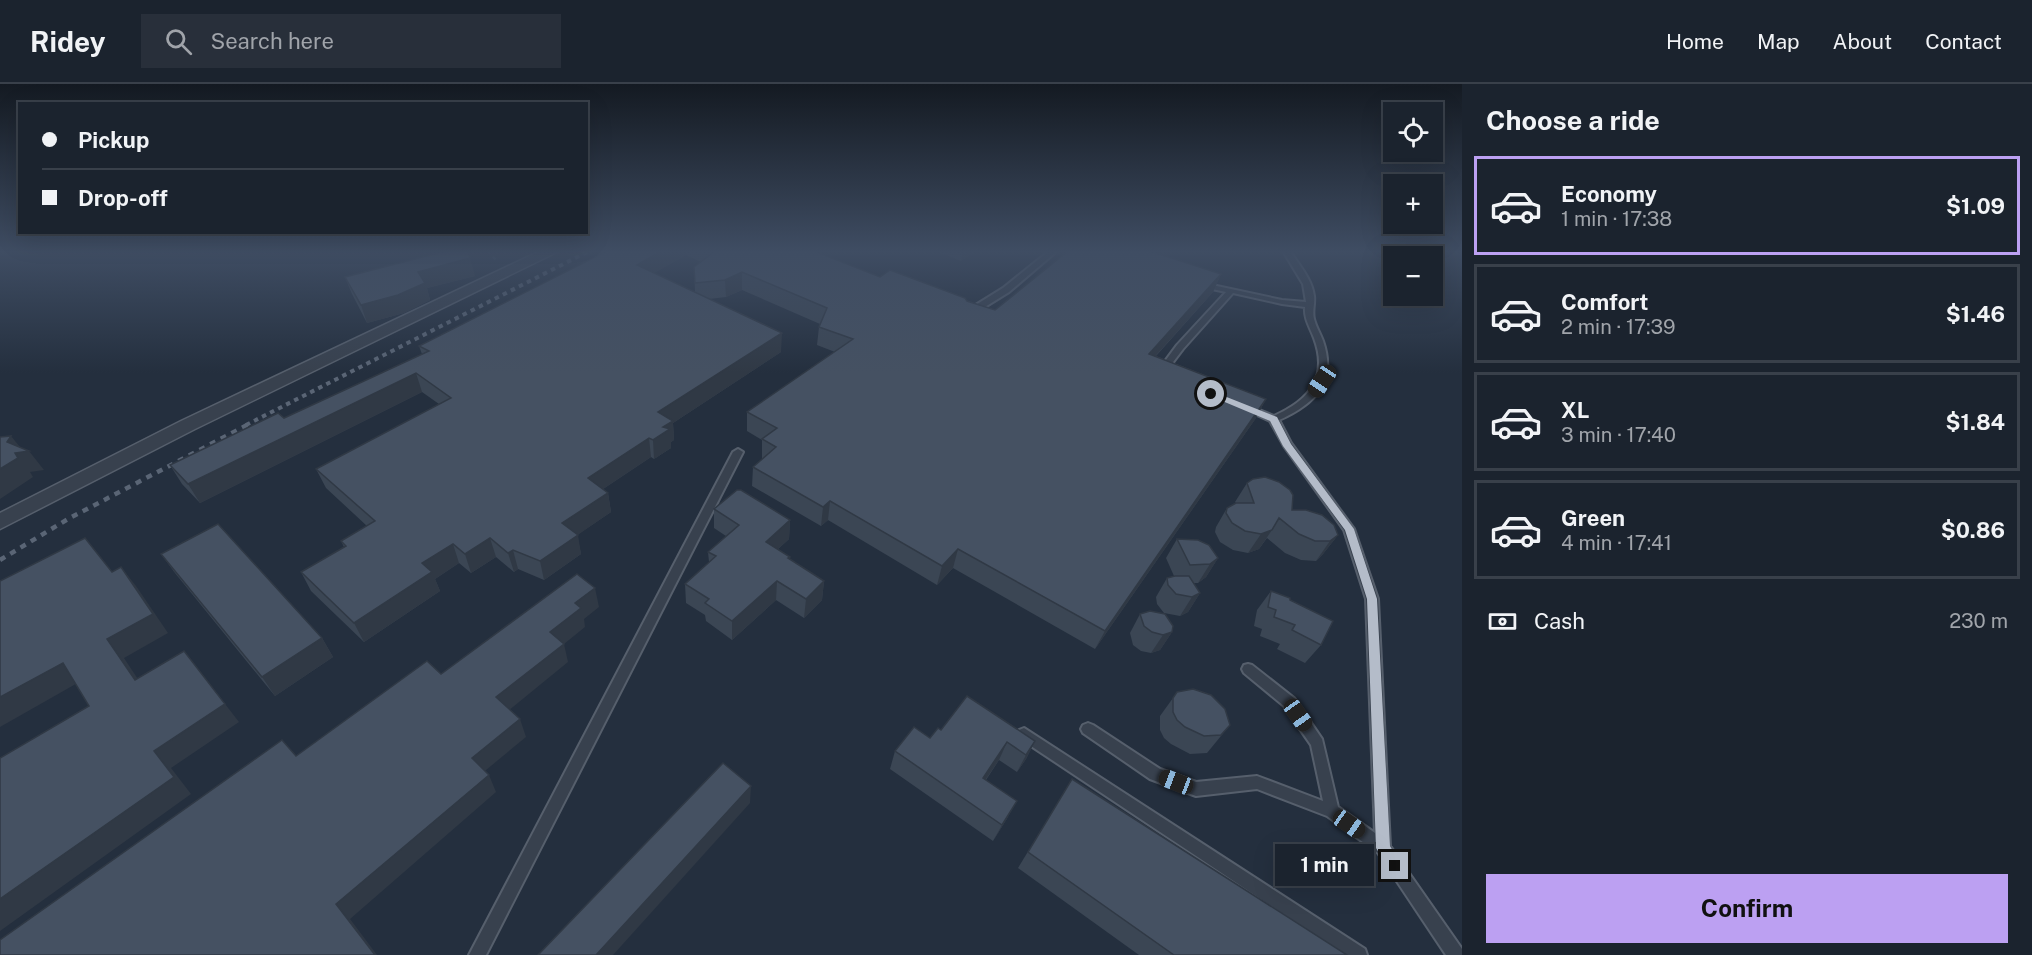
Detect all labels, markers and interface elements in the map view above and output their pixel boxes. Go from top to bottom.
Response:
search box [141,14,561,68]
text: Ridey [30,25,105,58]
icon: search [162,25,195,58]
text: Search here [210,28,334,54]
text: Home [1666,29,1724,54]
text: Map [1757,29,1800,54]
text: About [1833,29,1892,54]
text: Contact [1925,29,2002,54]
map controls [1383,102,1443,306]
button: locate [1383,102,1443,162]
text: Choose a ride [1486,104,1660,136]
text: Pickup [78,127,149,153]
button: + [1383,174,1443,234]
icon: car [1489,179,1543,233]
text: Economy [1561,181,1657,207]
text: Drop-off [78,185,168,211]
text: $1.09 [1946,193,2005,219]
text: 1 min · 17:38 [1561,207,1672,231]
button: − [1383,246,1443,306]
icon: car [1489,287,1543,341]
text: Comfort [1561,289,1648,315]
text: $1.46 [1946,301,2005,327]
text: 2 min · 17:39 [1561,315,1676,339]
car [1304,361,1340,401]
route start [1197,380,1224,407]
icon: car [1489,395,1543,449]
text: XL [1561,397,1589,423]
text: $1.84 [1946,409,2005,435]
text: 3 min · 17:40 [1561,423,1676,447]
icon: car [1489,503,1543,557]
text: Green [1561,505,1625,531]
text: $0.86 [1941,517,2005,543]
text: 4 min · 17:41 [1561,531,1672,555]
icon: cash [1486,605,1519,638]
text: Cash [1534,608,1585,634]
text: 230 m [1949,609,2008,633]
car [1280,695,1316,735]
car [1156,767,1196,797]
car [1329,806,1369,842]
callout: 1 min [1275,845,1374,887]
route end [1381,852,1408,879]
text: 1 min [1300,853,1349,877]
button: Confirm [1486,874,2008,943]

